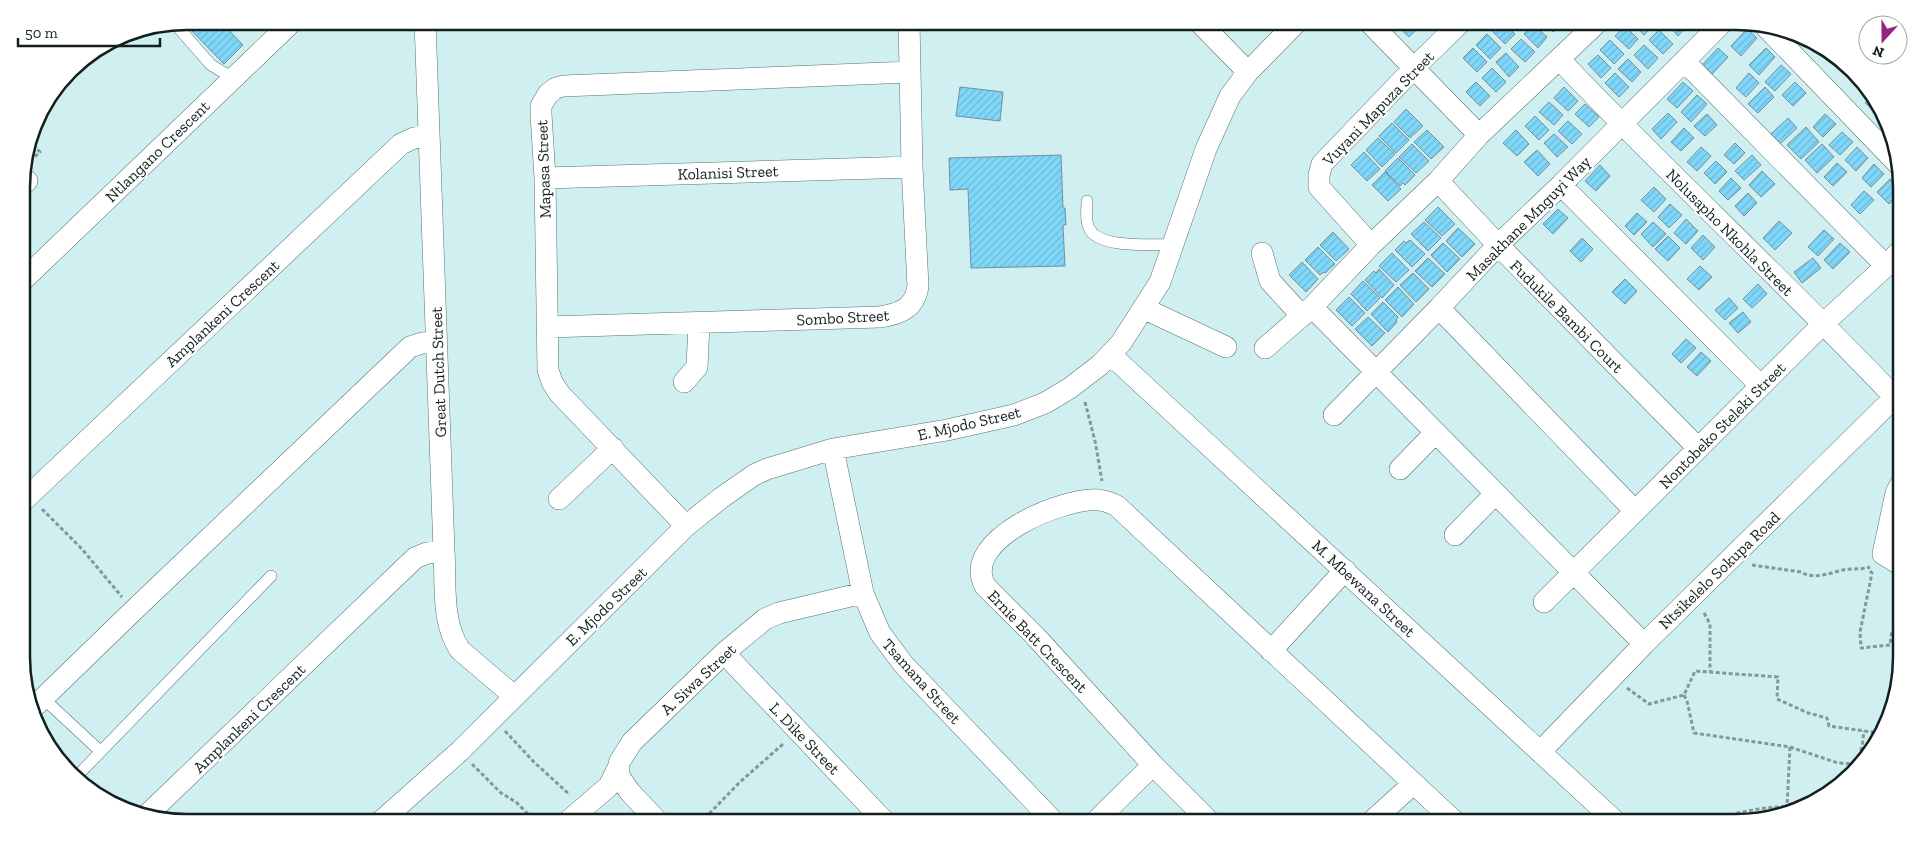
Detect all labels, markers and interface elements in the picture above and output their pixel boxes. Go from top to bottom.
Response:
scale bar [18,15,160,47]
north arrow [1858,15,1908,65]
text: 50 m [25,24,58,42]
text: N [1870,42,1887,62]
street label: Vuyani Mapuza Street [1318,47,1438,170]
street label: Ntlangano Crescent [101,97,214,206]
street label: Mapasa Street [532,119,555,219]
street label: Masakhane Mnguyi Way [1462,152,1595,285]
street label: Kolanisi Street [677,161,779,184]
street label: Nolusapho Nkohla Street [1662,165,1797,300]
street label: Amplankeni Crescent [162,256,283,371]
street label: Fudukile Bambi Court [1506,256,1627,377]
street label: Great Dutch Street [427,306,450,438]
street label: Sombo Street [796,306,890,329]
street label: Nontobeko Steleki Street [1655,358,1790,493]
street label: E. Mjodo Street [916,402,1023,445]
street label: Ntsikelelo Sokupa Road [1655,507,1784,633]
street label: M. Mbewana Street [1308,536,1419,641]
street label: E. Mjodo Street [562,563,651,650]
street label: Ernie Batt Crescent [984,586,1092,697]
street label: Tsamana Street [878,635,965,728]
street label: A. Siwa Street [657,640,740,719]
street label: Amplankeni Crescent [189,660,309,777]
street label: L. Dike Street [766,698,844,778]

